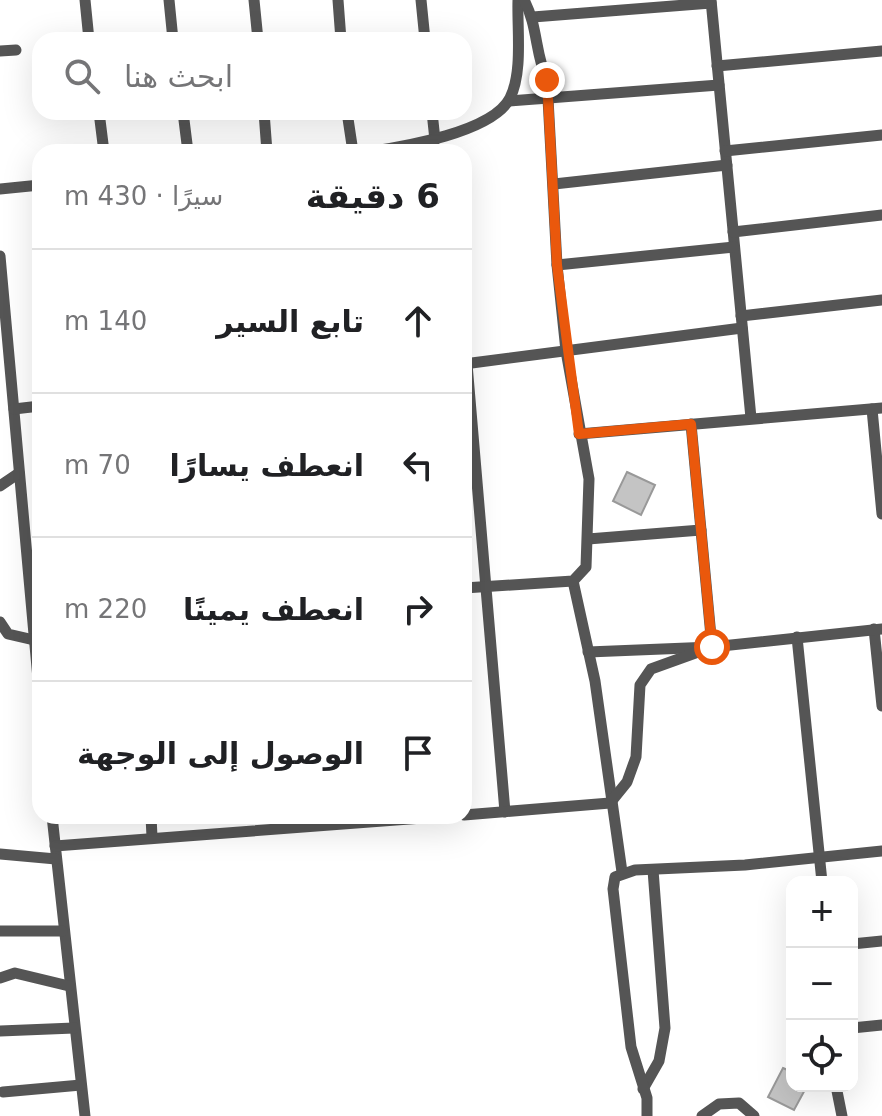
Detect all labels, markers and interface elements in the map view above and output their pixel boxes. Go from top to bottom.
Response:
search box [32,32,472,120]
icon: search [60,54,104,98]
text: ابحث هنا [124,59,233,94]
route end [529,62,565,98]
text: 6 دقيقة [306,176,440,216]
text: سيرًا · 430 m [64,181,223,211]
icon: ahead [396,299,440,343]
text: تابع السير [216,304,364,339]
text: 140 m [64,306,147,336]
icon: left [396,443,440,487]
text: انعطف يسارًا [170,448,364,483]
text: 70 m [64,450,131,480]
icon: right [396,587,440,631]
text: انعطف يمينًا [183,592,364,627]
text: 220 m [64,594,147,624]
route start [694,629,730,665]
icon: arrive [396,731,440,775]
text: الوصول إلى الوجهة [77,736,364,771]
map controls [786,876,858,1092]
button: + [786,876,858,948]
button: − [786,948,858,1020]
button: locate [786,1020,858,1092]

